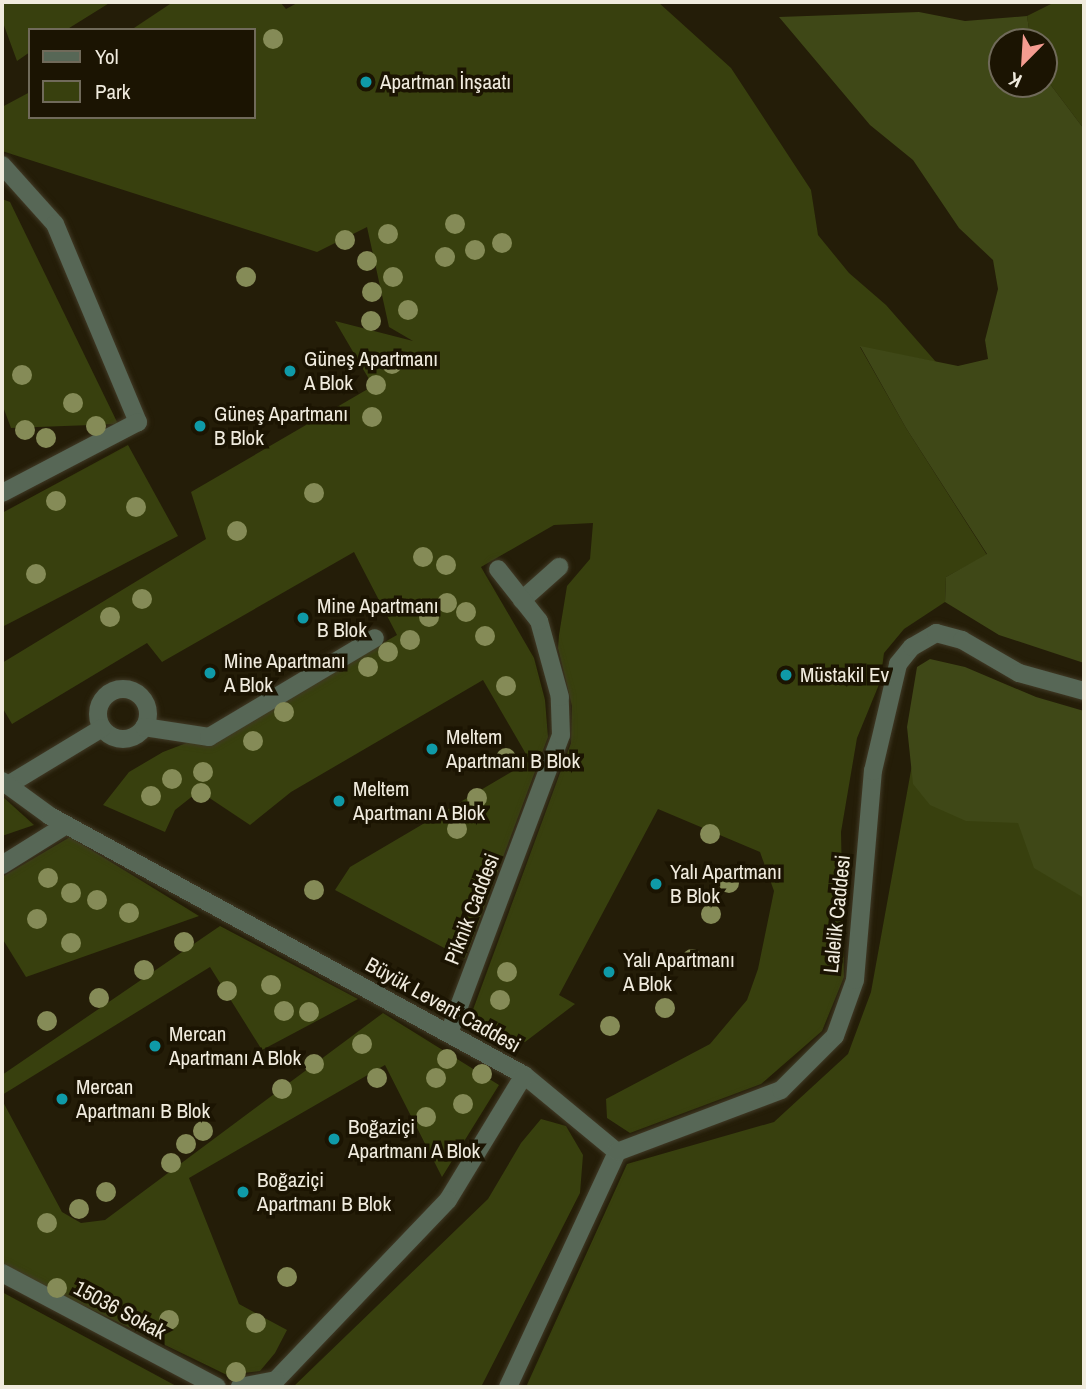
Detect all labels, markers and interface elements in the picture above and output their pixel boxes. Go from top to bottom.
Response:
legend [28,28,256,119]
north arrow [988,28,1058,98]
text: Yol [95,42,119,71]
text: K [1005,66,1026,95]
place label: Apartman İnşaatı [380,69,511,95]
marker: Apartman İnşaatı [358,74,374,90]
text: Park [95,77,130,106]
place label: Güneş Apartmanı A Blok [304,346,439,396]
marker: Güneş Apartmanı A Blok [282,363,298,379]
place label: Güneş Apartmanı B Blok [214,401,349,451]
marker: Güneş Apartmanı B Blok [192,418,208,434]
place label: Mine Apartmanı B Blok [317,593,440,643]
marker: Mine Apartmanı B Blok [295,610,311,626]
place label: Mine Apartmanı A Blok [224,648,347,698]
place label: Müstakil Ev [800,662,889,688]
marker: Mine Apartmanı A Blok [202,665,218,681]
marker: Müstakil Ev [778,667,794,683]
place label: Meltem Apartmanı B Blok [446,724,580,774]
marker: Meltem Apartmanı B Blok [424,741,440,757]
place label: Meltem Apartmanı A Blok [353,776,487,826]
marker: Meltem Apartmanı A Blok [331,793,347,809]
street label: Piknik Caddesi [439,850,505,968]
street label: Lalelik Caddesi [818,854,856,974]
place label: Yalı Apartmanı B Blok [670,859,783,909]
marker: Yalı Apartmanı B Blok [648,876,664,892]
place label: Yalı Apartmanı A Blok [623,947,736,997]
street label: Büyük Levent Caddesi [361,952,525,1058]
marker: Yalı Apartmanı A Blok [601,964,617,980]
place label: Mercan Apartmanı A Blok [169,1021,303,1071]
marker: Mercan Apartmanı A Blok [147,1038,163,1054]
place label: Mercan Apartmanı B Blok [76,1074,210,1124]
marker: Mercan Apartmanı B Blok [54,1091,70,1107]
place label: Boğaziçi Apartmanı A Blok [348,1114,482,1164]
marker: Boğaziçi Apartmanı A Blok [326,1131,342,1147]
place label: Boğaziçi Apartmanı B Blok [257,1167,391,1217]
marker: Boğaziçi Apartmanı B Blok [235,1184,251,1200]
street label: 15036 Sokak [70,1275,170,1345]

